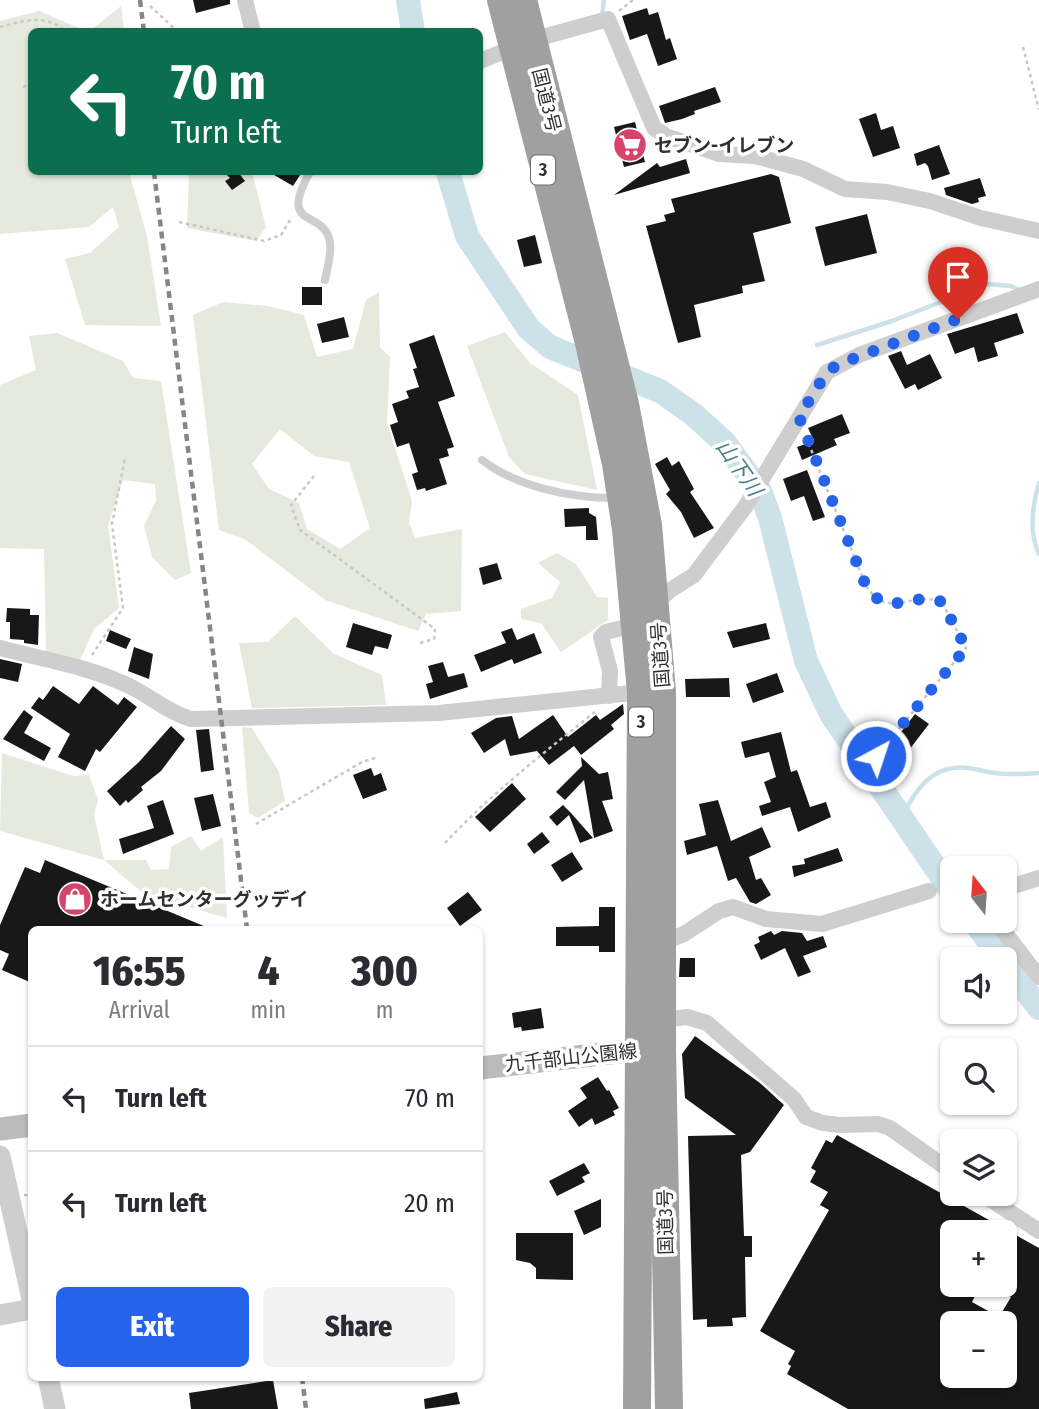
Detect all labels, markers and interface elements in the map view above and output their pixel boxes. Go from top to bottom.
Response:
text: 70 m [171,53,266,112]
icon: left [56,56,147,147]
street label: 国道3号 [527,66,566,135]
text: Turn left [171,113,281,151]
supermarket icon: セブン-イレブン [611,126,649,164]
place label: セブン-イレブン [654,134,794,157]
road number: 3 [531,155,555,184]
pin [928,247,988,319]
icon: arrive [939,258,977,296]
water label: 山下川 [710,435,769,503]
street label: 国道3号 [647,621,674,688]
road number: 3 [629,708,653,736]
position arrow [839,719,913,793]
north arrow [940,856,1017,933]
map controls [940,856,1017,1388]
shop icon: ホームセンターグッデイ [56,880,94,918]
place label: ホームセンターグッデイ [100,888,308,911]
text: 16:55 [93,946,186,996]
text: 4 [257,946,279,996]
text: 300 [351,946,418,996]
button: sound [940,947,1017,1024]
text: Arrival [109,996,170,1024]
text: min [251,996,286,1024]
text: m [376,996,393,1024]
button: search [940,1038,1017,1115]
street label: 九千部山公園線 [504,1039,638,1076]
icon: left [56,1080,94,1118]
text: Turn left [115,1083,207,1114]
text: 70 m [405,1083,455,1114]
button: layers [940,1129,1017,1206]
icon: left [56,1185,94,1223]
text: Turn left [115,1188,207,1219]
text: 20 m [404,1188,455,1219]
street label: 国道3号 [653,1189,678,1255]
button: + [940,1220,1017,1297]
button: Exit [56,1287,249,1367]
button: Share [263,1287,455,1367]
button: − [940,1311,1017,1388]

